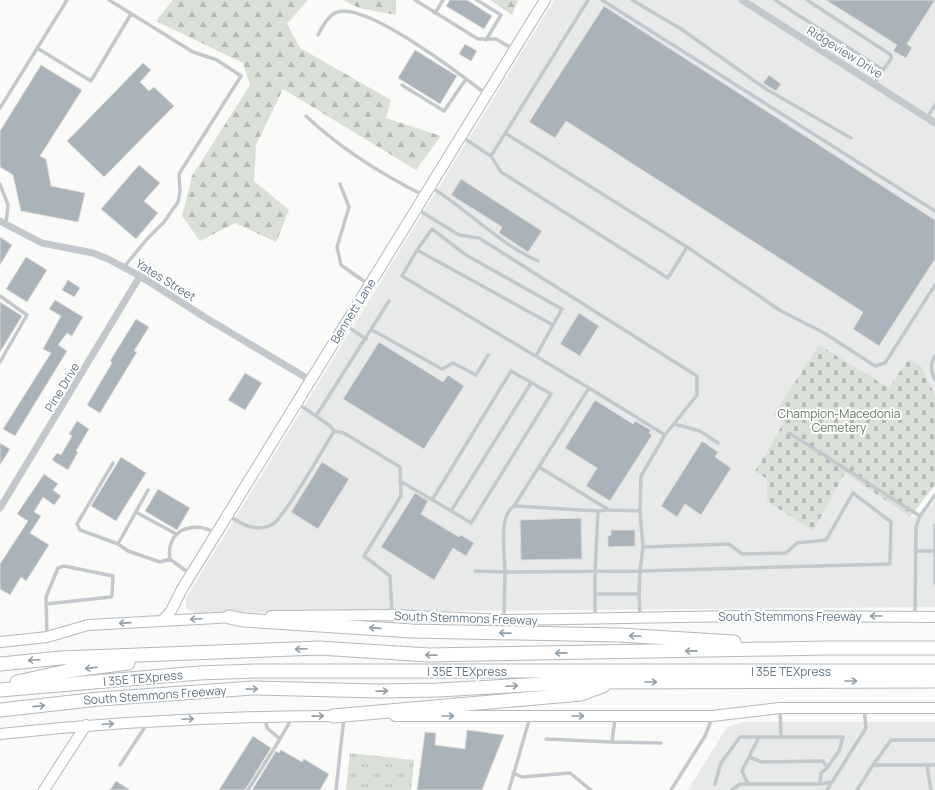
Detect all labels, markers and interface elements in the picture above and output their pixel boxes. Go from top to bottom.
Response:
street label: Ridgeview Drive [804,22,886,82]
street label: Yates Street [133,255,199,305]
street label: Bennett Lane [326,275,380,347]
street label: Pine Drive [41,359,83,415]
park label: Champion-Macedonia Cemetery [778,405,900,436]
street label: South Stemmons Freeway [394,607,539,629]
street label: South Stemmons Freeway [718,608,862,625]
one-way arrow [870,612,883,620]
one-way arrow [190,615,203,622]
one-way arrow [119,619,132,627]
one-way arrow [369,624,382,632]
one-way arrow [499,629,512,637]
one-way arrow [629,632,642,640]
one-way arrow [295,645,308,653]
one-way arrow [685,647,698,654]
one-way arrow [555,649,568,657]
one-way arrow [425,651,438,659]
one-way arrow [28,657,41,664]
street label: I 35E TEXpress [427,663,507,680]
street label: I 35E TEXpress [751,663,831,680]
one-way arrow [85,664,98,672]
street label: I 35E TEXpress [102,666,184,690]
one-way arrow [844,677,857,685]
one-way arrow [644,678,657,686]
street label: South Stemmons Freeway [83,681,228,708]
one-way arrow [505,683,518,690]
one-way arrow [245,685,258,692]
one-way arrow [375,687,388,695]
one-way arrow [32,702,45,710]
one-way arrow [311,712,324,720]
one-way arrow [441,712,454,720]
one-way arrow [571,712,584,720]
one-way arrow [181,715,194,723]
one-way arrow [101,720,114,727]

